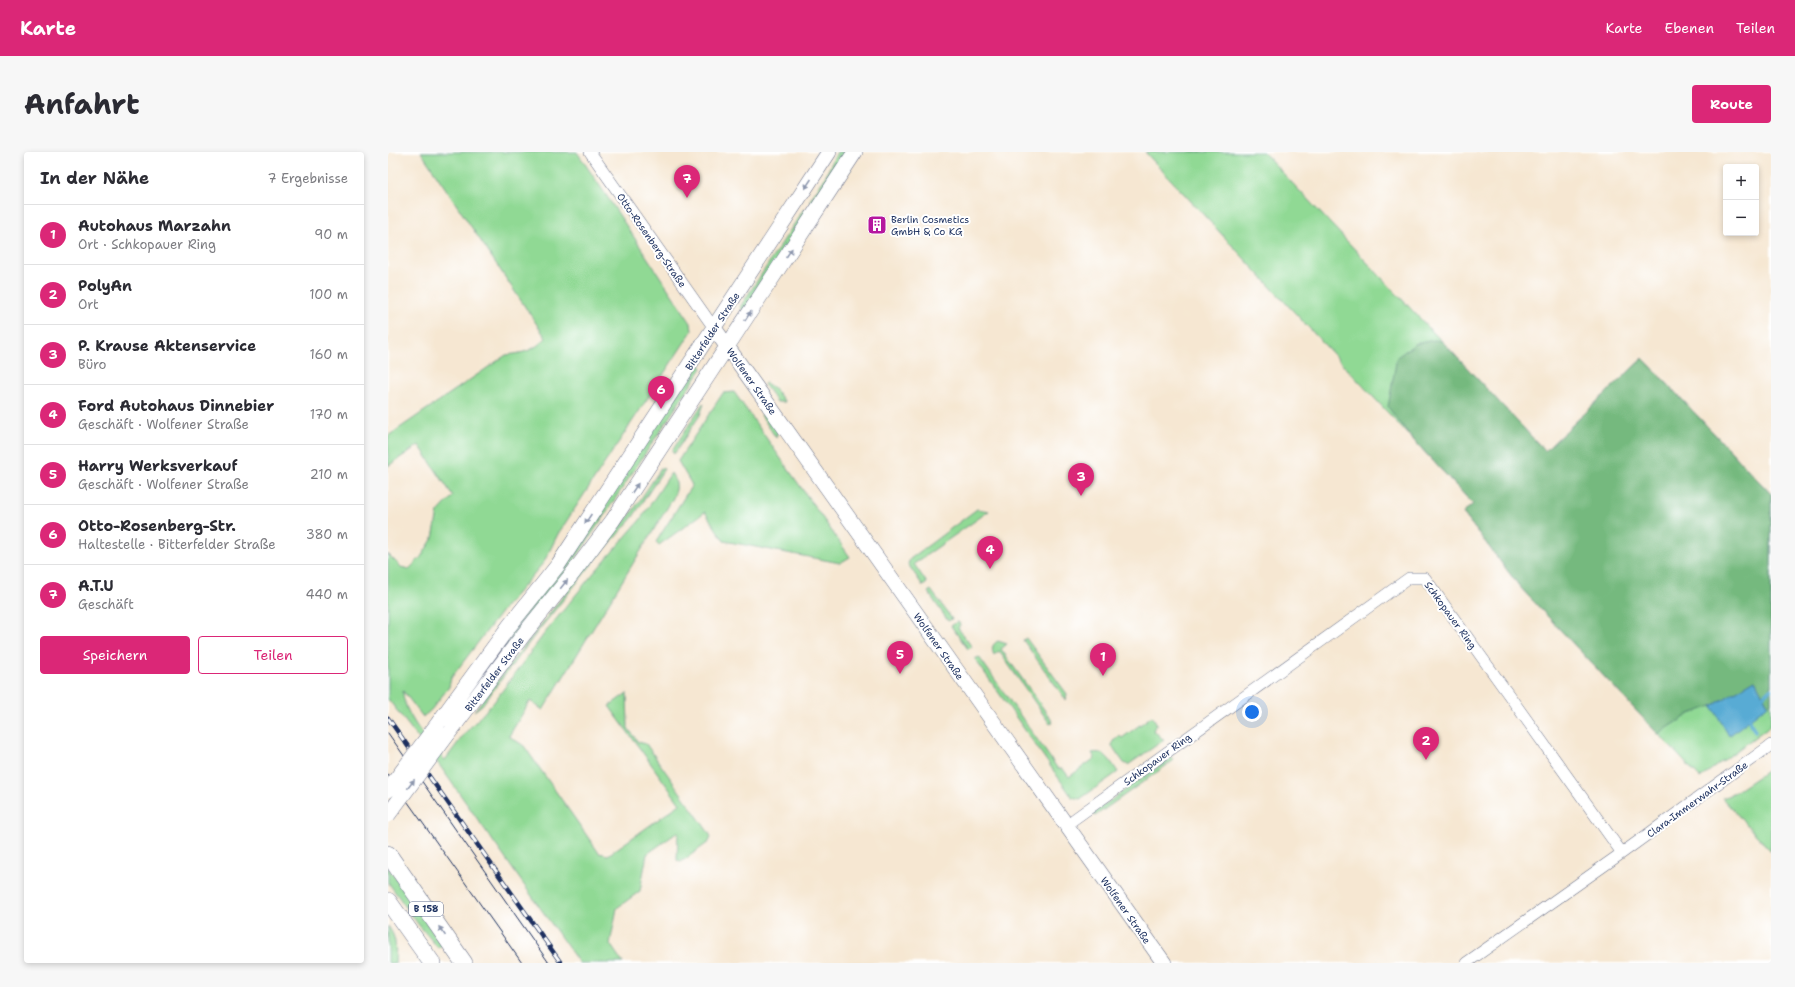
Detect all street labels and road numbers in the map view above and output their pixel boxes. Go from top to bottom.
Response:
street label: Otto-Rosenberg-Straße [614,191,689,290]
street label: Bitterfelder Straße [682,289,743,373]
street label: Wolfener Straße [724,345,780,418]
street label: Schkopauer Ring [1422,579,1480,652]
street label: Wolfener Straße [911,610,967,683]
street label: Bitterfelder Straße [462,634,527,714]
street label: Schkopauer Ring [1121,730,1194,788]
street label: Clara-Immerwahr-Straße [1644,758,1751,840]
street label: Wolfener Straße [1098,874,1154,947]
road number: B 158 [409,902,443,916]

